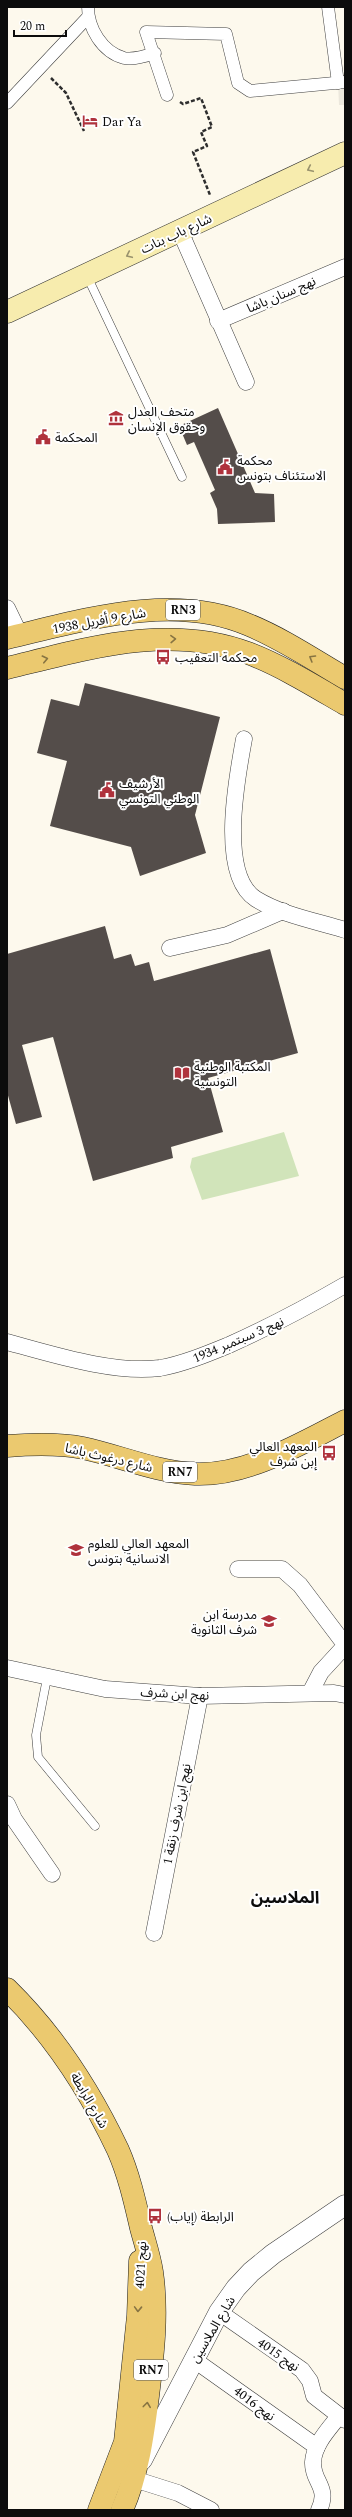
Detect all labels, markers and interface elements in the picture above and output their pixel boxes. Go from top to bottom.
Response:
scale bar [14,12,66,38]
text: 20 m [20,17,45,36]
hotel icon: Dar Ya [81,112,99,130]
place label: Dar Ya [102,112,142,132]
one-way arrow [306,164,314,172]
street label: شارع باب بنات [137,209,215,259]
one-way arrow [126,250,133,258]
street label: نهج سنان باشا [244,271,319,319]
place label: متحف العدل وحقوق الإنسان [128,402,205,437]
museum icon: متحف العدل وحقوق الإنسان [107,409,125,427]
public building icon: المحكمة [34,428,52,446]
place label: المحكمة [55,428,98,448]
place label: محكمة الاستئناف بتونس [237,451,326,486]
public building icon: محكمة الاستئناف بتونس [216,458,234,476]
road number: RN3 [166,600,200,620]
street label: شارع 9 أفريل 1938 [51,603,147,639]
one-way arrow [170,634,176,643]
bus stop icon: محكمة التعقيب [154,648,172,666]
place label: محكمة التعقيب [175,648,258,668]
one-way arrow [41,655,48,664]
one-way arrow [309,656,316,663]
place label: الأرشيف الوطني التونسي [119,774,199,809]
public building icon: الأرشيف الوطني التونسي [98,781,116,799]
place label: المكتبة الوطنية التونسية [194,1057,271,1092]
library icon: المكتبة الوطنية التونسية [173,1064,191,1082]
street label: نهج 3 سبتمبر 1934 [190,1312,287,1368]
place label: المعهد العالي إبن شرف [250,1437,317,1472]
street label: شارع درغوث باشا [63,1438,155,1478]
bus stop icon: المعهد العالي إبن شرف [320,1444,338,1462]
road number: RN7 [163,1462,197,1482]
place label: المعهد العالي للعلوم الانسانية بتونس [88,1534,189,1569]
school or university icon: المعهد العالي للعلوم الانسانية بتونس [67,1541,85,1559]
place label: مدرسة ابن شرف الثانوية [191,1605,257,1640]
school or university icon: مدرسة ابن شرف الثانوية [260,1612,278,1630]
street label: نهج ابن شرف [140,1682,210,1706]
street label: نهج ابن شرف زنقة 1 [157,1762,197,1866]
district label: الملاسين [251,1885,319,1911]
street label: شارع الرابطة [65,2069,113,2132]
bus stop icon: الرابطة (إياب) [146,2207,164,2225]
place label: الرابطة (إياب) [167,2207,234,2227]
street label: نهج 4021 [130,2241,152,2289]
street label: شارع الملاسين [185,2292,241,2367]
one-way arrow [134,2306,142,2312]
street label: نهج 4015 [253,2333,304,2377]
road number: RN7 [134,2360,168,2380]
street label: نهج 4016 [229,2381,279,2426]
one-way arrow [142,2402,151,2408]

